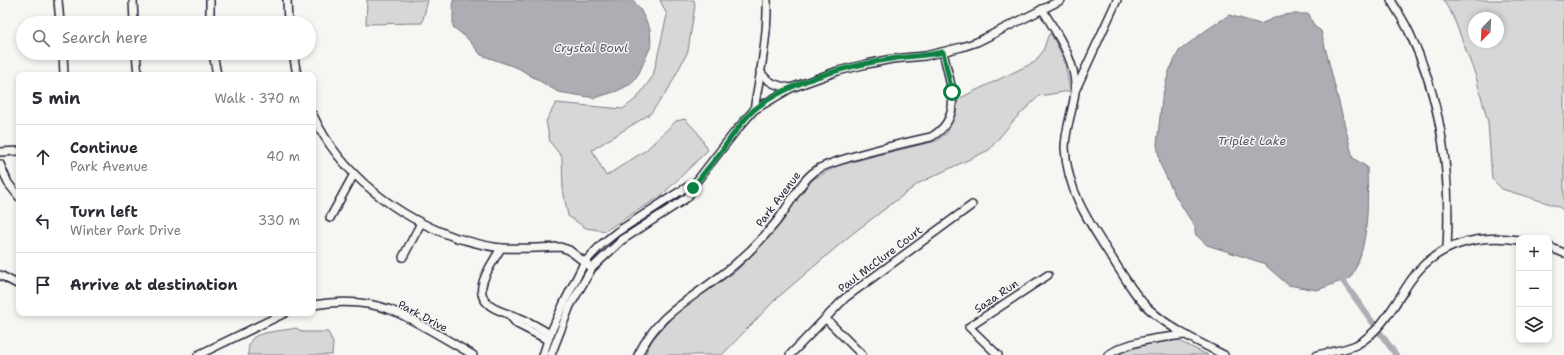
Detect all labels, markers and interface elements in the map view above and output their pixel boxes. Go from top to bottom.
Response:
north arrow [1468,12,1504,48]
search box [16,16,316,60]
icon: search [30,27,52,49]
text: Search here [62,28,148,48]
water label: Crystal Bowl [554,40,628,56]
route start [943,83,961,101]
text: 5 min [32,87,80,109]
text: Walk · 370 m [215,90,300,107]
water label: Triplet Lake [1218,133,1287,149]
text: Continue [70,138,138,158]
icon: ahead [32,146,54,168]
text: 40 m [266,148,300,165]
text: Park Avenue [70,158,148,175]
street label: Park Avenue [753,168,804,230]
route end [684,179,702,197]
text: Turn left [70,202,138,222]
icon: left [32,210,54,232]
text: 330 m [258,212,300,229]
text: Winter Park Drive [70,222,181,239]
street label: Paul McClure Court [835,223,926,296]
map controls [1516,235,1552,343]
button: + [1516,235,1552,271]
button: − [1516,271,1552,307]
icon: arrive [32,274,54,296]
text: Arrive at destination [70,275,238,295]
street label: Saza Run [971,276,1021,317]
street label: Park Drive [395,297,450,336]
button: layers [1516,307,1552,343]

